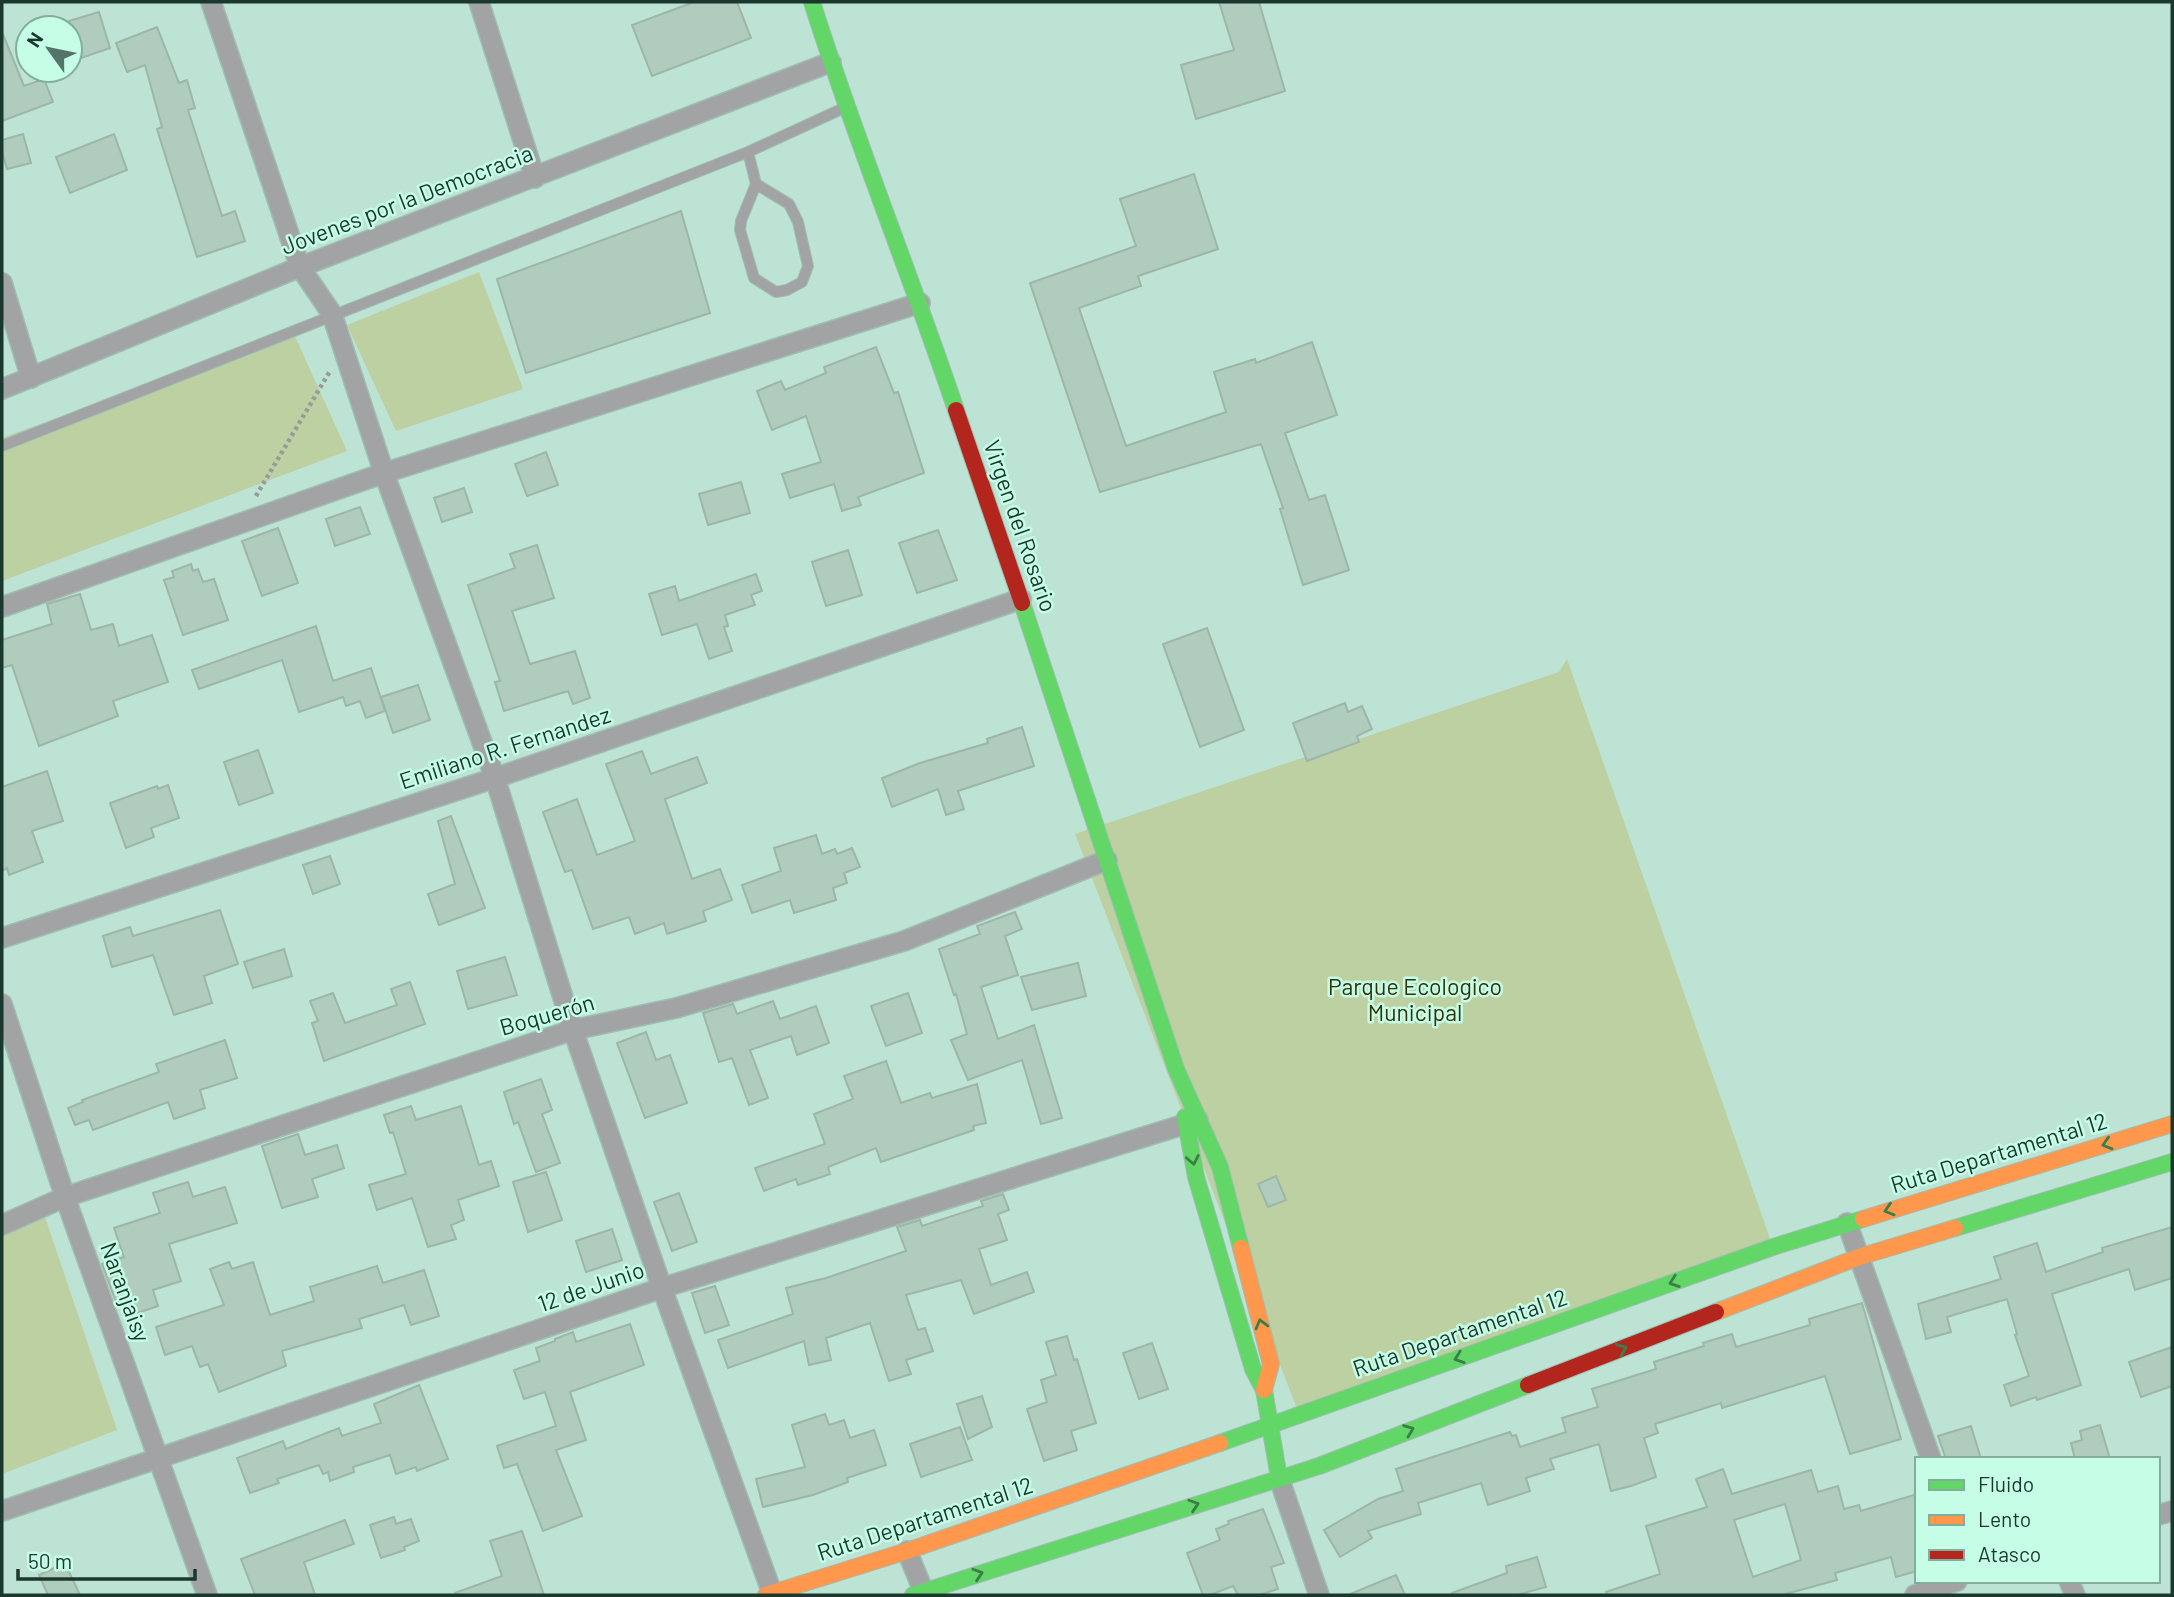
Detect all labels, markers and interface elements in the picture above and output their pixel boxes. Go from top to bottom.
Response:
north arrow [14,14,84,84]
text: N [21,28,47,51]
street label: Jovenes por la Democracia [277,138,536,260]
street label: Virgen del Rosario [978,436,1063,615]
street label: Emiliano R. Fernandez [396,700,614,794]
park label: Parque Ecologico Municipal [1328,972,1502,1026]
street label: Boquerón [496,987,597,1041]
street label: Ruta Departamental 12 [1887,1106,2110,1198]
one-way arrow [2101,1135,2113,1150]
one-way arrow [1185,1154,1200,1166]
one-way arrow [1884,1202,1896,1217]
street label: Naranjaisy [95,1238,157,1346]
street label: 12 de Junio [534,1255,648,1317]
one-way arrow [1668,1274,1680,1288]
street label: Ruta Departamental 12 [1349,1282,1570,1382]
one-way arrow [1255,1318,1269,1330]
one-way arrow [1615,1343,1627,1357]
one-way arrow [1453,1350,1466,1364]
one-way arrow [1403,1425,1415,1439]
legend [1915,1457,2160,1583]
street label: Ruta Departamental 12 [813,1470,1036,1566]
text: Fluido [1978,1471,2034,1496]
one-way arrow [1188,1499,1200,1513]
text: Lento [1978,1506,2031,1531]
scale bar [18,1538,194,1582]
text: Atasco [1978,1541,2041,1566]
text: 50 m [28,1548,72,1573]
one-way arrow [971,1568,983,1583]

